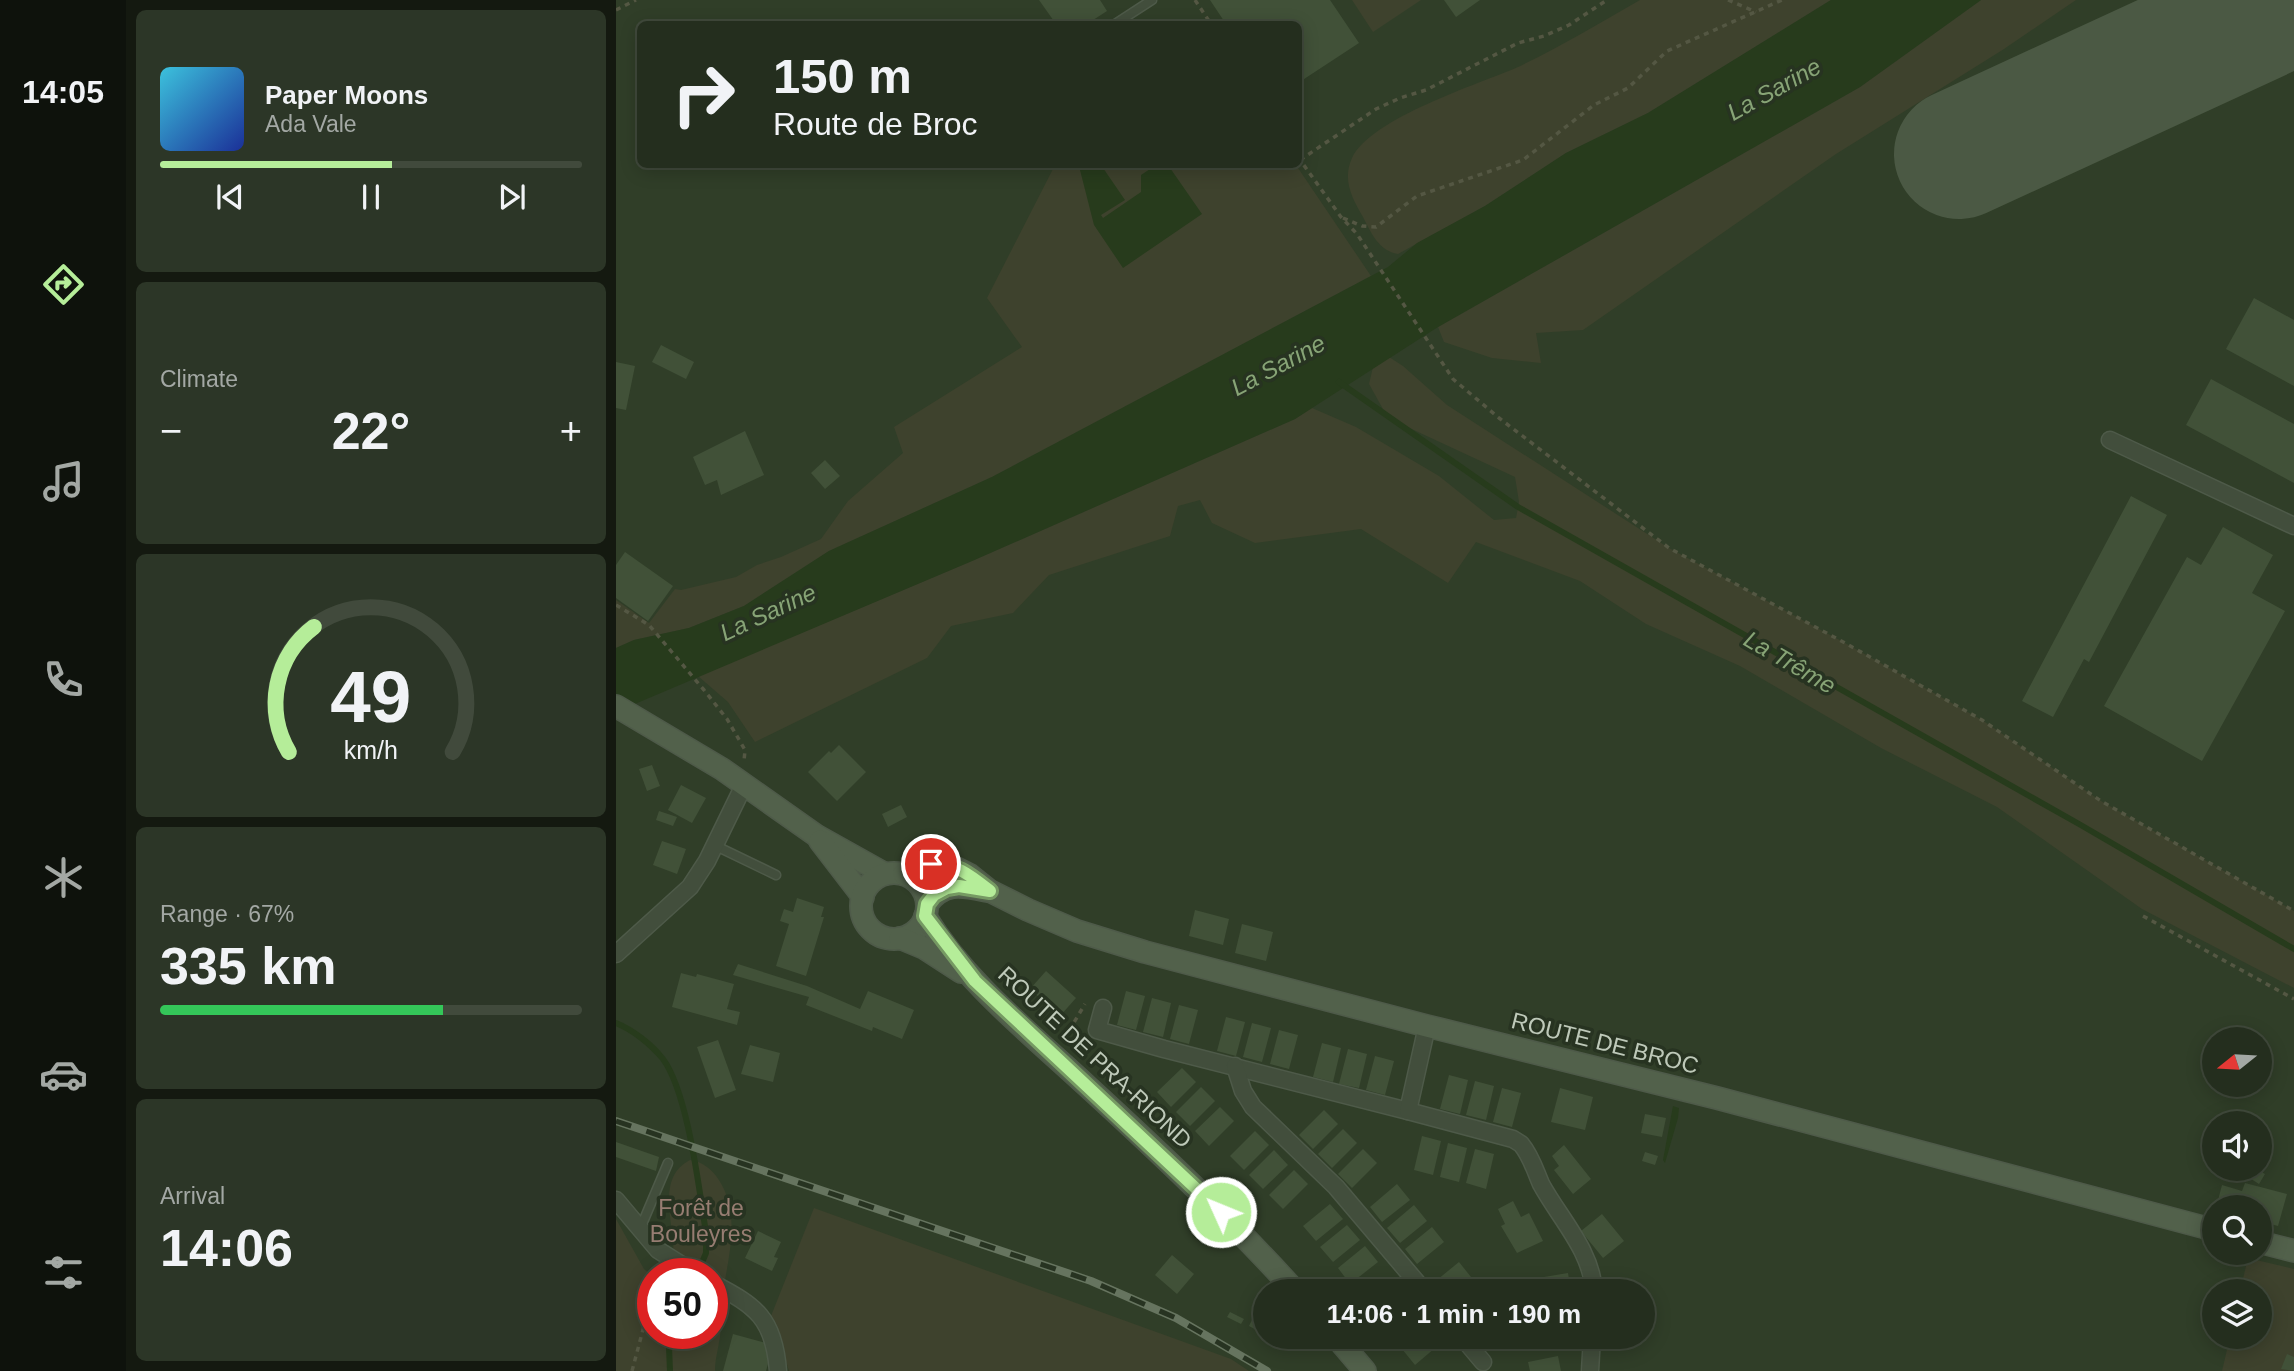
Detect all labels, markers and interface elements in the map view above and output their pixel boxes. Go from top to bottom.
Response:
icon: right [658,49,749,140]
text: 150 m [773,49,912,103]
water label: La Sarine [1723,52,1825,126]
text: 14:05 [22,74,104,110]
text: Paper Moons [265,80,428,110]
text: Route de Broc [773,106,978,142]
text: Ada Vale [265,111,357,137]
icon: previous [211,178,249,216]
icon: pause [352,178,390,216]
icon: next [493,178,531,216]
icon: directions [39,260,88,309]
water label: La Sarine [1226,329,1330,401]
text: Climate [160,366,238,392]
text: 22° [332,402,410,460]
text: − [160,410,182,452]
text: + [560,410,582,452]
icon: music [39,457,88,506]
water label: La Sarine [716,578,820,646]
water label: La Trême [1740,625,1840,699]
icon: phone [39,655,88,704]
text: 49 [331,656,411,737]
text: km/h [344,735,398,763]
pin [901,834,961,894]
icon: arrive [912,845,950,883]
icon: climate [39,853,88,902]
text: Range · 67% [160,901,294,927]
text: 335 km [160,937,336,995]
street label: ROUTE DE PRA-RIOND [993,961,1197,1153]
street label: ROUTE DE BROC [1509,1007,1701,1079]
north arrow [2202,1027,2272,1097]
map controls [2202,1027,2272,1349]
icon: car [39,1050,88,1099]
button: sound [2202,1111,2272,1181]
position arrow [1184,1175,1258,1249]
text: Arrival [160,1183,225,1209]
park label: Forêt de Bouleyres [650,1195,752,1247]
button: search [2202,1195,2272,1265]
text: 14:06 [160,1219,293,1277]
icon: filters [39,1248,88,1297]
speed limit sign: 50 [637,1258,728,1349]
button: layers [2202,1279,2272,1349]
text: 14:06 · 1 min · 190 m [1327,1299,1581,1329]

